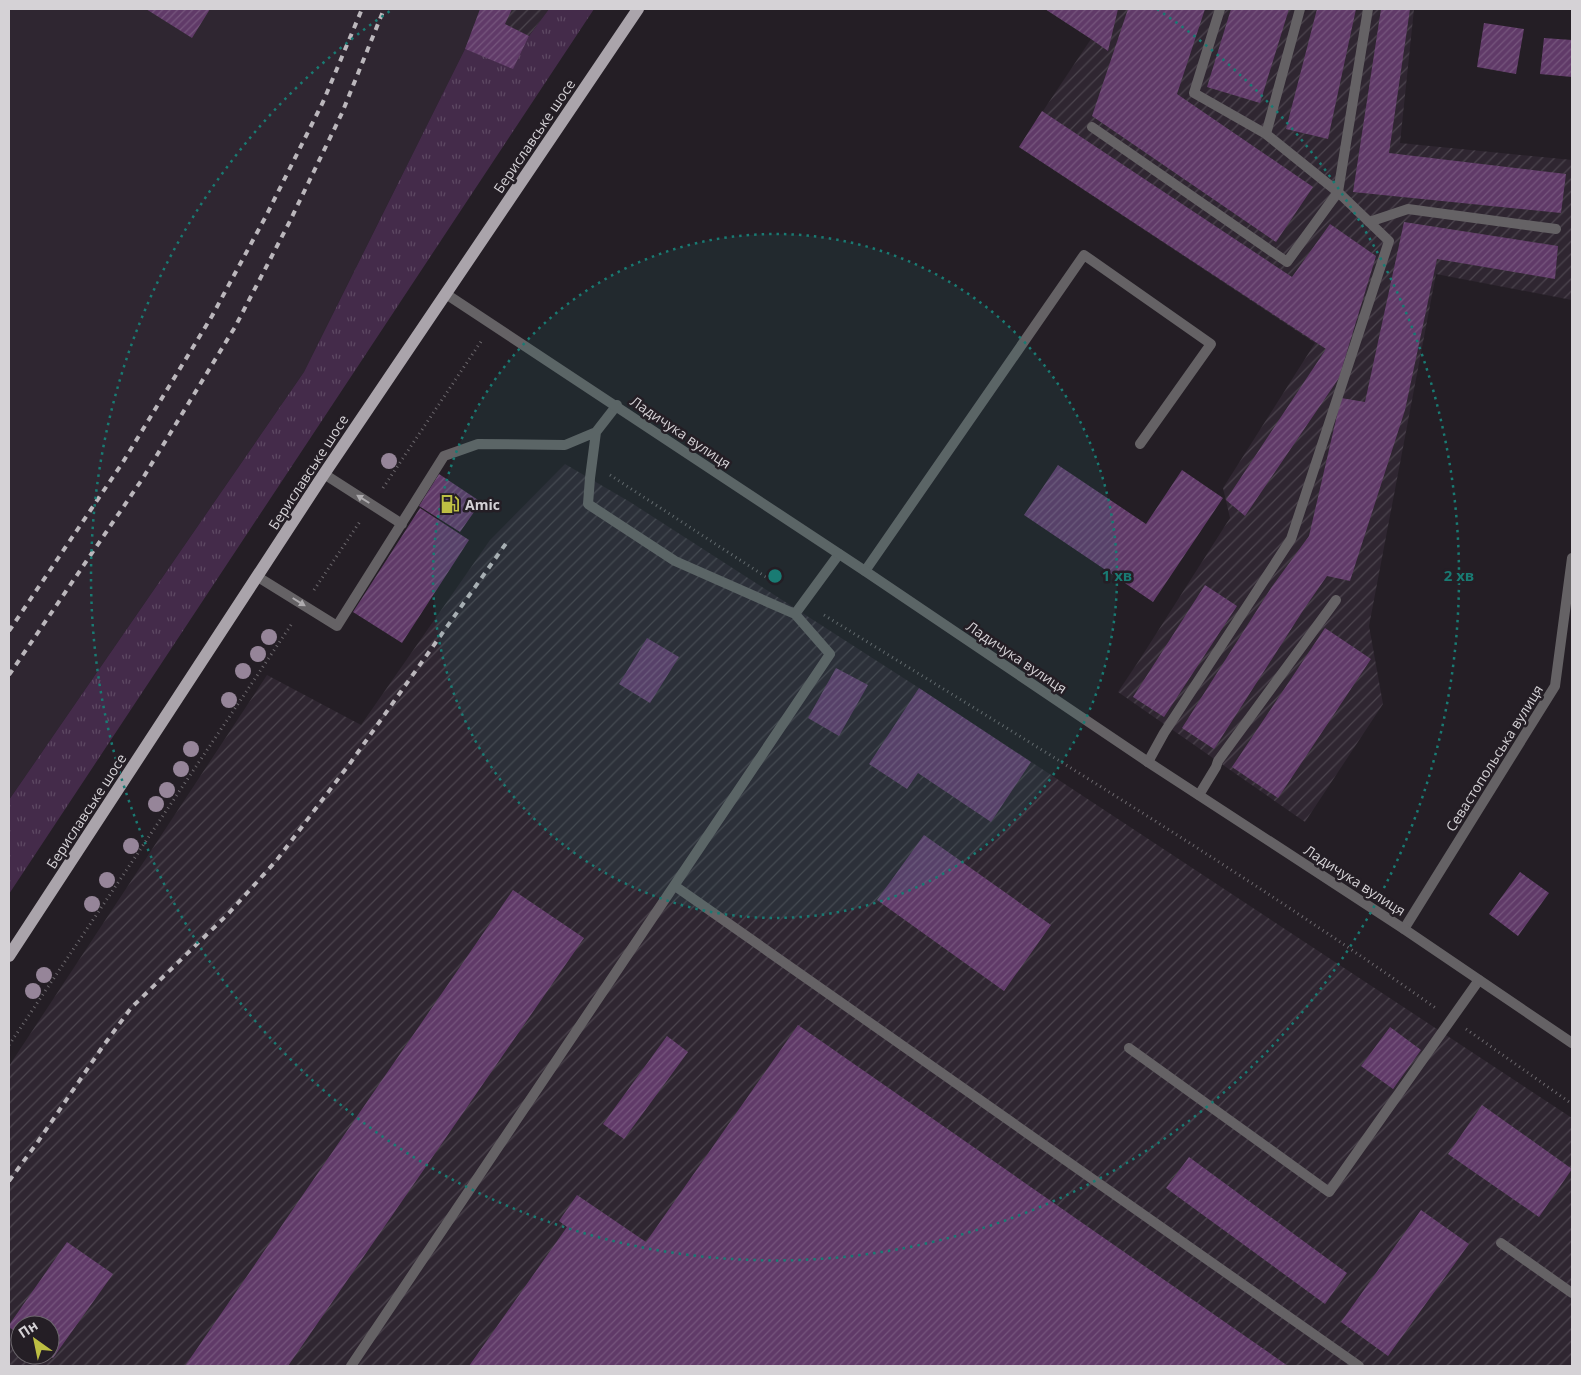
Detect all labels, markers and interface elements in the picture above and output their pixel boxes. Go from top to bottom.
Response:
street label: Бериславське шосе [489,75,579,197]
street label: Ладичука вулиця [627,391,735,473]
street label: Бериславське шосе [264,411,352,533]
fuel station icon: Amic [439,493,461,515]
one-way arrow [356,494,369,504]
place label: Amic [465,495,500,514]
text: 1 хв [1102,565,1132,585]
text: 2 хв [1444,565,1474,585]
centre of rings [766,567,784,585]
one-way arrow [293,598,306,607]
street label: Ладичука вулиця [963,616,1071,698]
street label: Севастопольська вулиця [1441,681,1547,835]
street label: Бериславське шосе [42,750,130,872]
street label: Ладичука вулиця [1301,840,1409,920]
north arrow [10,1315,60,1365]
text: Пн [14,1315,41,1342]

